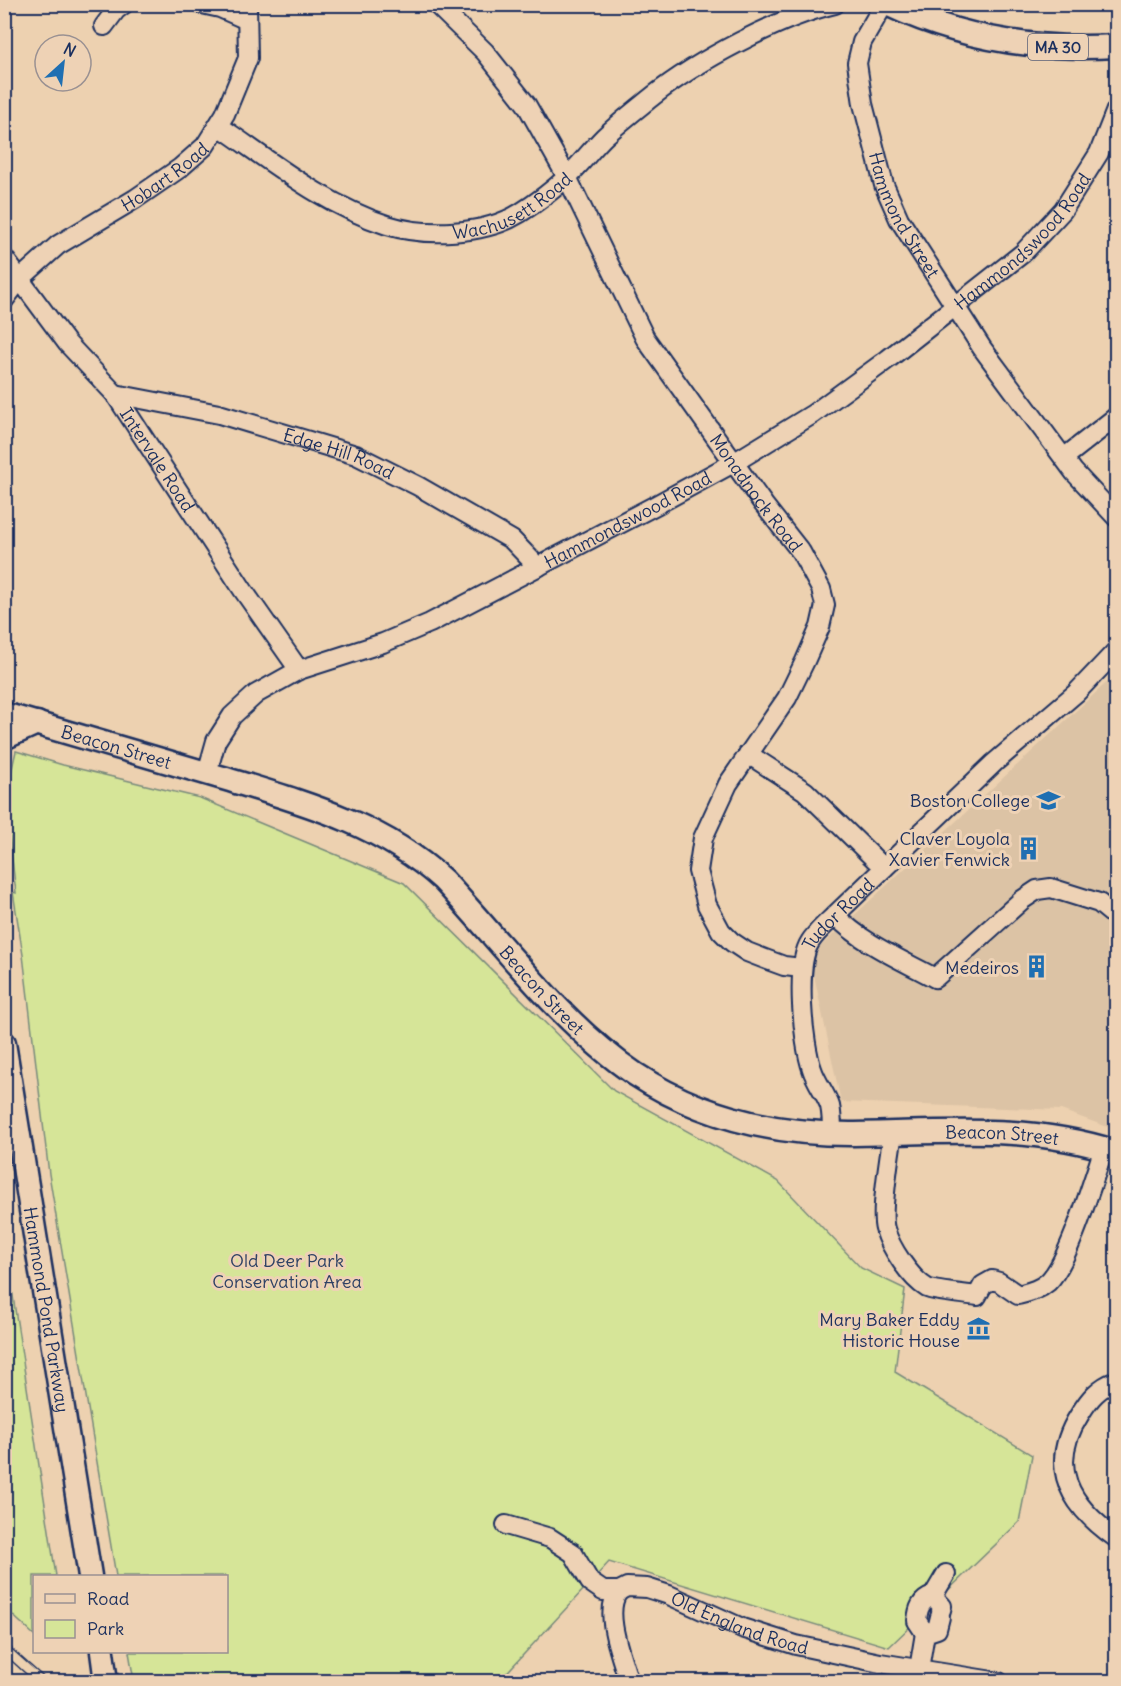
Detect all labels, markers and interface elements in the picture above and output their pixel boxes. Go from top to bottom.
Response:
north arrow [33,33,93,93]
road number: MA 30 [1028,34,1088,60]
text: N [60,38,79,61]
street label: Hobart Road [116,137,213,216]
street label: Hammond Street [864,149,945,282]
street label: Wachusett Road [451,167,577,244]
street label: Hammondswood Road [949,168,1095,315]
street label: Intervale Road [115,403,200,516]
street label: Edge Hill Road [281,422,399,484]
street label: Monadnock Road [705,429,808,557]
street label: Hammondswood Road [540,466,715,573]
street label: Beacon Street [59,720,174,773]
school or university icon: Boston College [1035,787,1061,813]
place label: Boston College [910,789,1030,812]
place label: Claver Loyola Xavier Fenwick [889,827,1010,871]
building icon: Claver Loyola Xavier Fenwick [1015,835,1041,861]
street label: Tudor Road [796,872,879,953]
street label: Beacon Street [495,941,589,1039]
building icon: Medeiros [1024,954,1050,980]
place label: Medeiros [945,956,1019,979]
street label: Beacon Street [945,1120,1060,1150]
street label: Hammond Pond Parkway [19,1205,75,1414]
park label: Old Deer Park Conservation Area [212,1249,362,1293]
place label: Mary Baker Eddy Historic House [819,1308,960,1352]
museum icon: Mary Baker Eddy Historic House [965,1316,991,1342]
legend [33,1575,228,1653]
street label: Old England Road [667,1586,811,1659]
text: Road [87,1587,130,1610]
text: Park [87,1617,124,1640]

